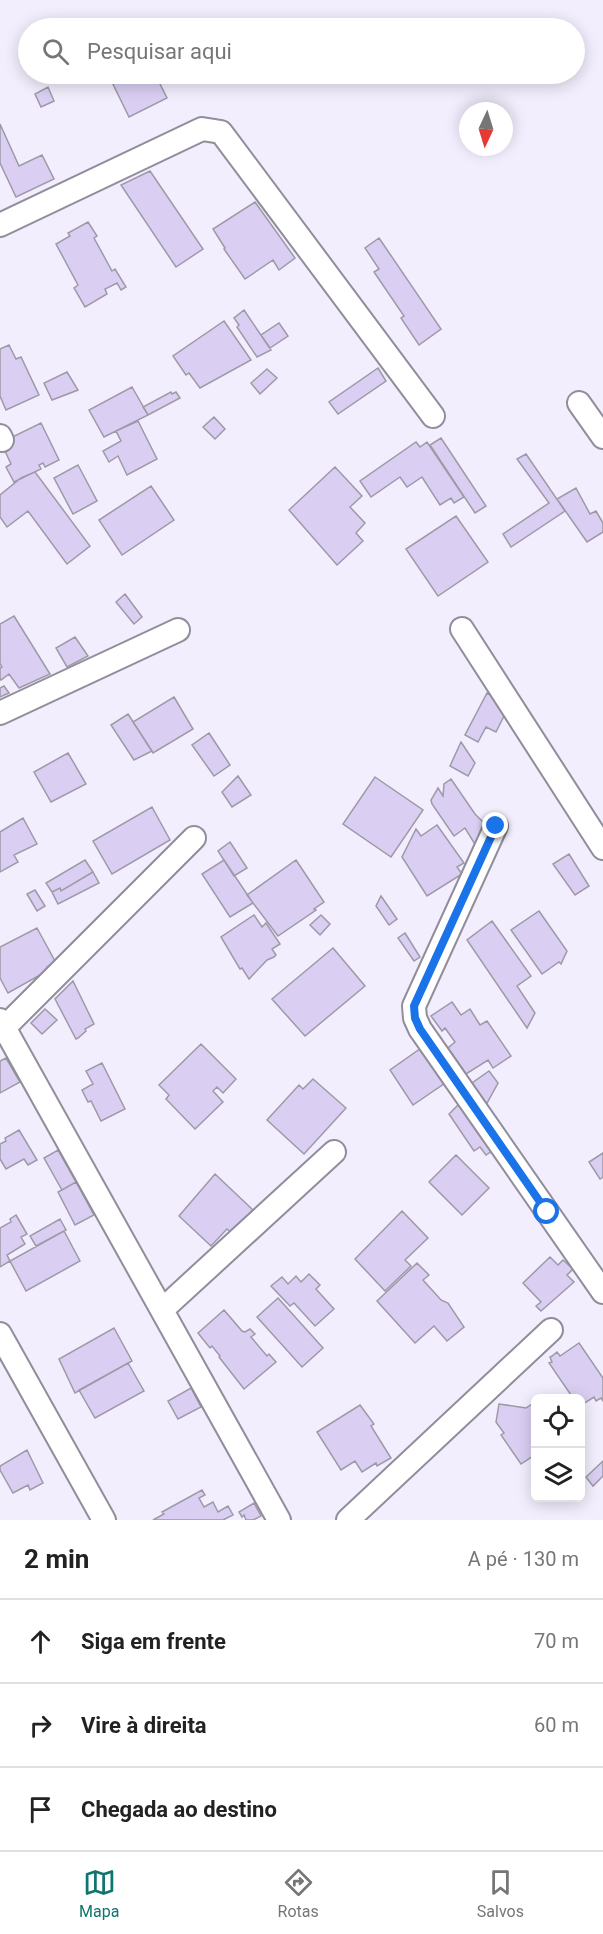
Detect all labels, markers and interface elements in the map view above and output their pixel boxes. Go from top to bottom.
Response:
search box [18,18,585,84]
icon: search [39,35,72,68]
text: Pesquisar aqui [87,39,232,64]
north arrow [459,102,513,156]
route end [482,812,508,838]
route start [533,1198,559,1224]
map controls [531,1394,585,1502]
button: locate [531,1394,585,1448]
button: layers [531,1448,585,1502]
text: 2 min [24,1544,89,1574]
text: A pé · 130 m [468,1547,579,1571]
icon: ahead [24,1625,57,1658]
text: Siga em frente [81,1629,226,1654]
text: 70 m [534,1629,579,1653]
icon: right [24,1709,57,1742]
text: Vire à direita [81,1713,207,1738]
text: 60 m [534,1713,579,1737]
icon: arrive [24,1793,57,1826]
text: Chegada ao destino [81,1797,277,1822]
tab: Mapa [79,1866,119,1921]
tab: Rotas [278,1866,319,1921]
tab: Salvos [477,1866,524,1921]

